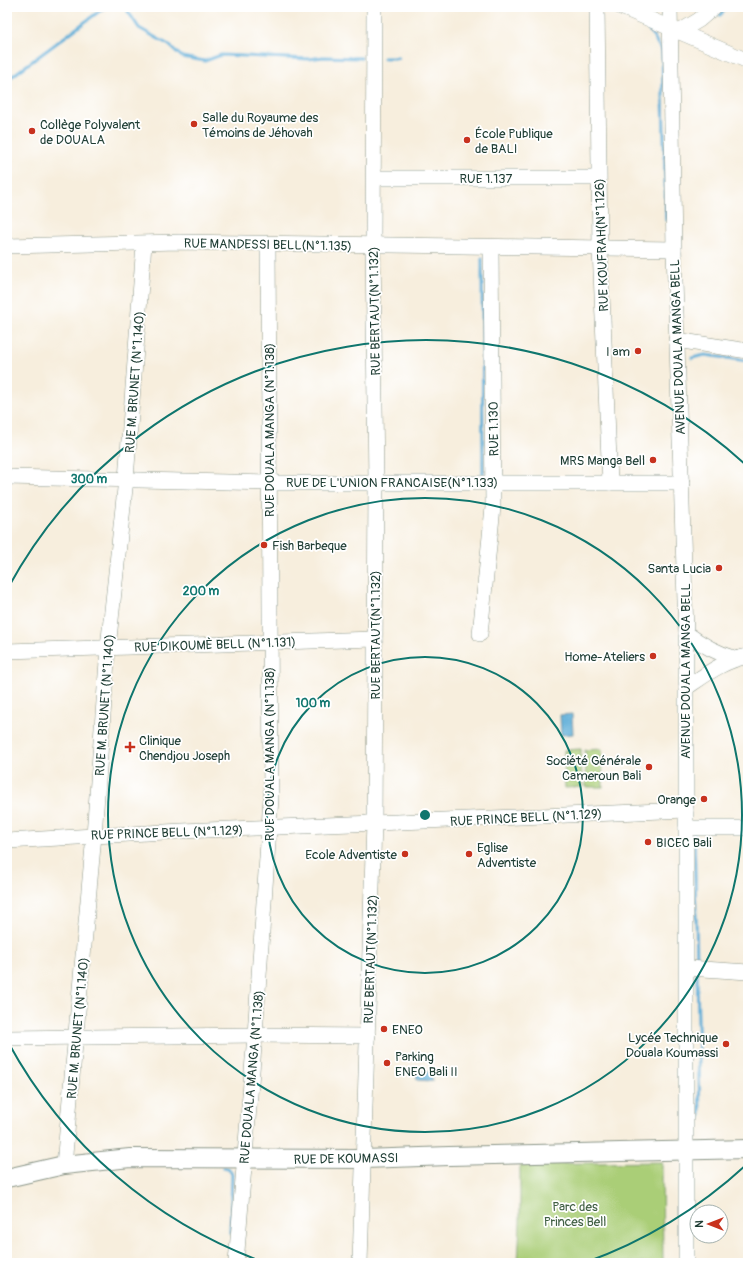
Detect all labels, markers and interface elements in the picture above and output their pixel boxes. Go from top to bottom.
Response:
place label: Salle du Royaume des Témoins de Jéhovah [202,110,318,141]
place label: Collège Polyvalent de DOUALA [40,117,141,148]
marker: Salle du Royaume des Témoins de Jéhovah [189,119,199,129]
marker: Collège Polyvalent de DOUALA [27,126,37,136]
place label: École Publique de BALI [475,126,553,157]
marker: École Publique de BALI [462,135,472,145]
street label: RUE 1.137 [460,171,513,187]
street label: RUE KOUFRAH(N°1.126) [592,178,612,312]
street label: RUE MANDESSI BELL(N°1.135) [184,236,352,254]
street label: RUE BERTAUT(N°1.132) [366,246,384,376]
street label: AVENUE DOUALA MANGA BELL [667,259,689,435]
street label: RUE M. BRUNET (N°1.140) [122,311,148,453]
street label: RUE DOUALA MANGA (N°1.138) [262,343,278,517]
place label: I am [606,344,630,360]
marker: I am [633,346,643,356]
street label: RUE 1.130 [486,401,502,457]
place label: MRS Manga Bell [560,453,645,469]
marker: MRS Manga Bell [648,455,658,465]
text: 300 m [71,472,108,487]
street label: RUE DE L'UNION FRANCAISE(N°1.133) [286,475,498,491]
place label: Fish Barbeque [272,538,347,554]
marker: Fish Barbeque [259,540,269,550]
place label: Santa Lucia [648,561,711,577]
marker: Santa Lucia [714,563,724,573]
street label: RUE BERTAUT(N°1.132) [368,570,384,700]
street label: AVENUE DOUALA MANGA BELL [678,583,694,759]
text: 200 m [183,584,220,599]
street label: RUE M. BRUNET (N°1.140) [92,634,118,776]
street label: RUE DIKOUMÈ BELL (N°1.131) [134,634,296,656]
place label: Home-Ateliers [564,649,645,665]
marker: Home-Ateliers [648,651,658,661]
street label: RUE DOUALA MANGA (N°1.138) [262,667,278,841]
text: 100 m [296,696,331,711]
place label: Clinique Chendjou Joseph [139,733,230,764]
marker: Clinique Chendjou Joseph [124,741,136,753]
place label: Société Générale Cameroun Bali [546,753,642,784]
marker: Société Générale Cameroun Bali [644,762,654,772]
place label: Orange [657,792,697,808]
marker: Orange [699,794,709,804]
street label: RUE PRINCE BELL (N°1.129) [450,806,602,830]
centre of rings [418,808,432,822]
street label: RUE PRINCE BELL (N°1.129) [91,822,243,844]
place label: BICEC Bali [656,835,711,851]
marker: BICEC Bali [643,837,653,847]
place label: Eglise Adventiste [477,840,537,871]
place label: Ecole Adventiste [305,847,398,863]
marker: Ecole Adventiste [400,849,410,859]
marker: Eglise Adventiste [464,849,474,859]
street label: RUE BERTAUT(N°1.132) [361,894,381,1024]
street label: RUE M. BRUNET (N°1.140) [64,957,92,1100]
street label: RUE DOUALA MANGA (N°1.138) [236,990,268,1165]
place label: ENEO [392,1022,423,1038]
marker: ENEO [379,1024,389,1034]
place label: Lycée Technique Douala Koumassi [626,1030,719,1061]
marker: Lycée Technique Douala Koumassi [721,1039,731,1049]
place label: Parking ENEO Bali II [395,1049,458,1080]
marker: Parking ENEO Bali II [382,1058,392,1068]
street label: RUE DE KOUMASSI [293,1150,399,1168]
park label: Parc des Princes Bell [544,1199,606,1230]
north arrow [689,1204,729,1244]
text: N [693,1220,706,1228]

